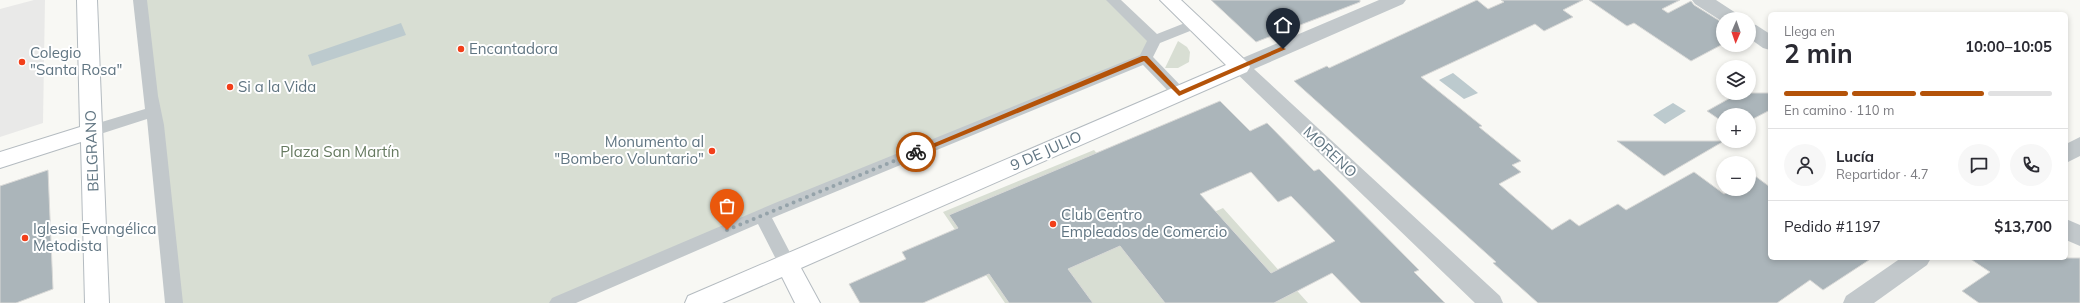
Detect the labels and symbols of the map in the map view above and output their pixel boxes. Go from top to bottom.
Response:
pin [1266,8,1300,49]
north arrow [1716,12,1756,52]
place label: Encantadora [469,39,558,58]
place label: Colegio "Santa Rosa" [30,43,122,79]
marker: Encantadora [456,44,466,54]
marker: Colegio "Santa Rosa" [17,57,27,67]
place label: Si a la Vida [238,77,316,96]
marker: Si a la Vida [225,82,235,92]
street label: BELGRANO [81,110,102,192]
street label: MORENO [1300,122,1361,181]
street label: 9 DE JULIO [1007,126,1085,175]
place label: Monumento al "Bombero Voluntario" [554,132,704,168]
courier [896,132,936,172]
park label: Plaza San Martín [280,142,400,161]
marker: Monumento al "Bombero Voluntario" [707,146,717,156]
pin [710,189,744,230]
place label: Club Centro Empleados de Comercio [1061,205,1227,241]
place label: Iglesia Evangélica Metodista [33,219,157,255]
marker: Club Centro Empleados de Comercio [1048,219,1058,229]
marker: Iglesia Evangélica Metodista [20,233,30,243]

